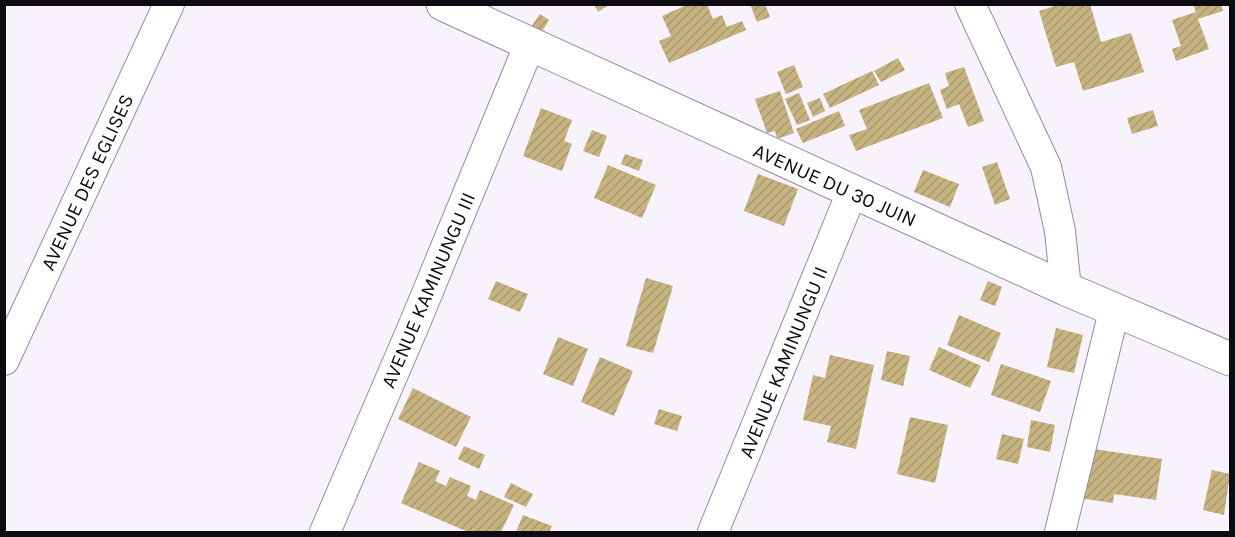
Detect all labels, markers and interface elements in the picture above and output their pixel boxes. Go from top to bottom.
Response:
street label: AVENUE DES EGLISES [36,90,138,274]
street label: AVENUE DU 30 JUIN [750,139,920,232]
street label: AVENUE KAMINUNGU III [377,189,480,391]
street label: AVENUE KAMINUNGU II [734,263,832,461]

